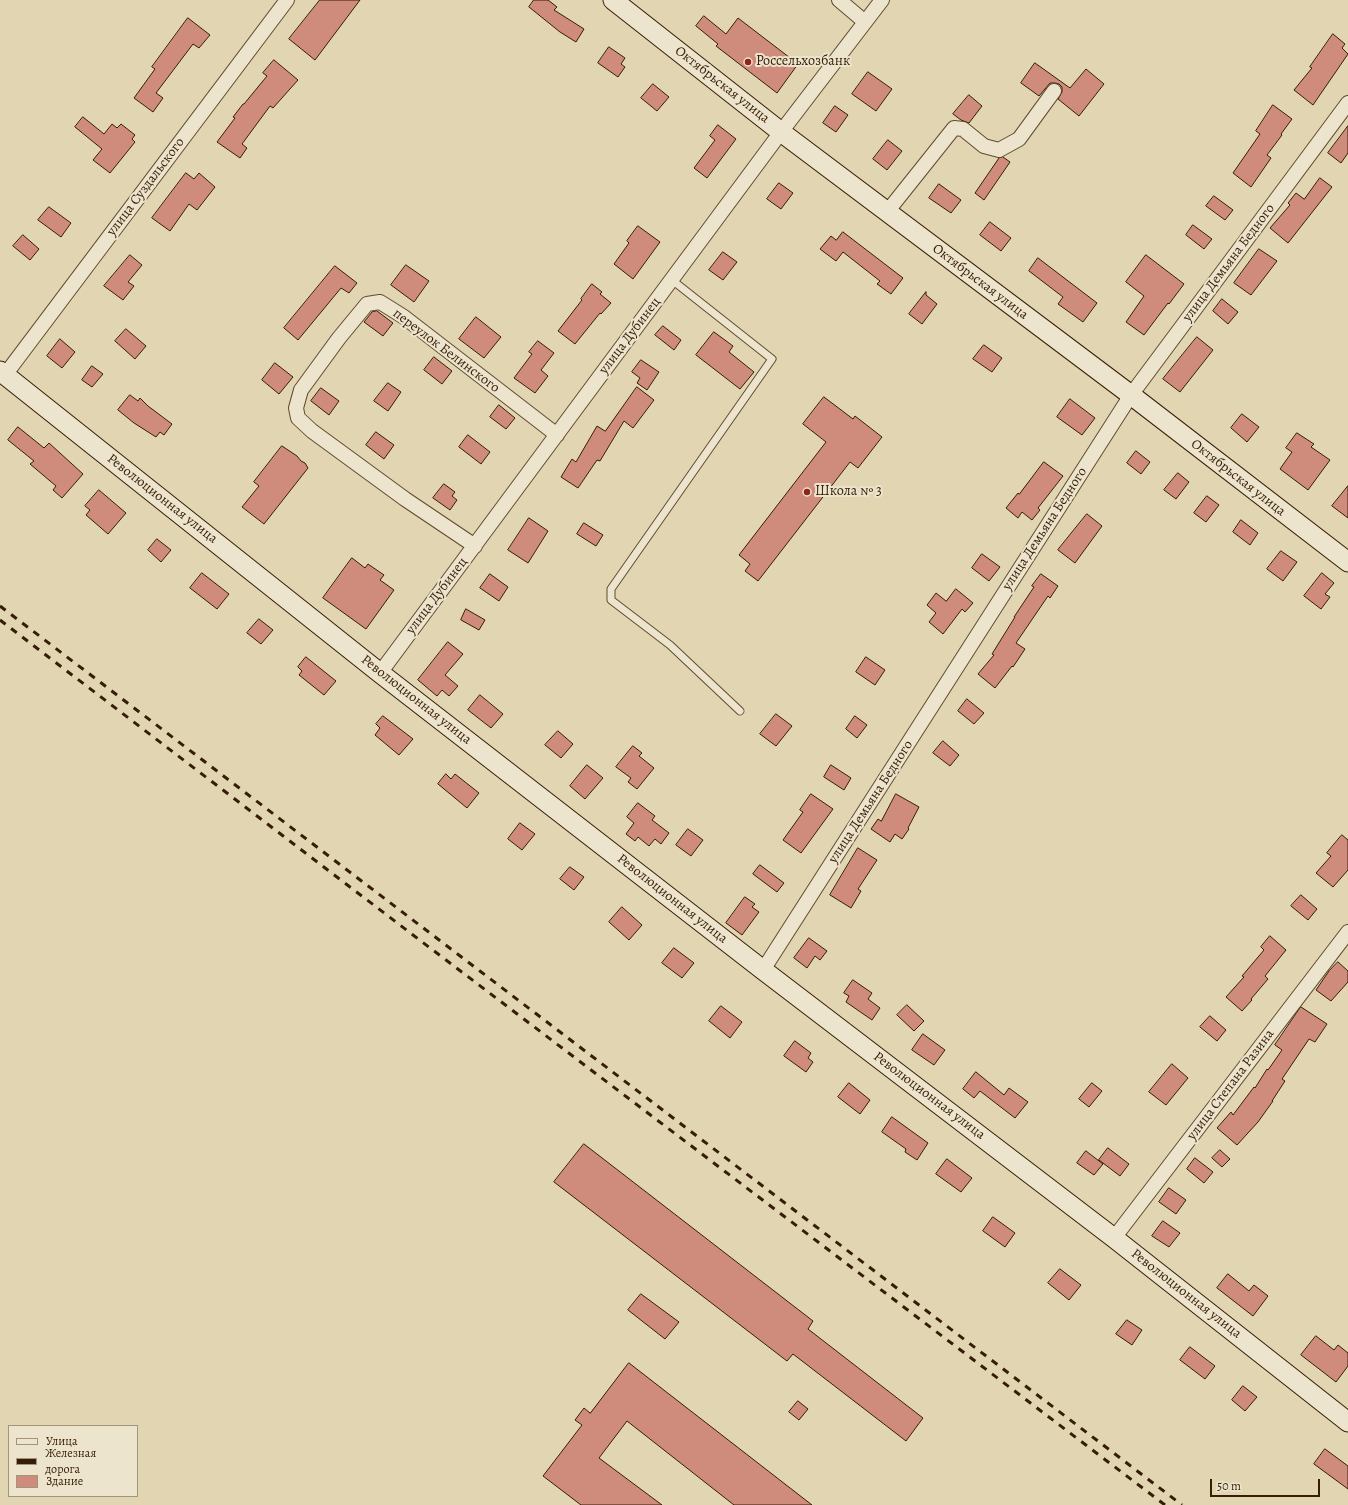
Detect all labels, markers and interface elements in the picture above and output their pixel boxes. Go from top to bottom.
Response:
street label: Октябрьская улица [671,43,773,127]
place label: Россельхозбанк [756,54,850,70]
marker: Россельхозбанк [743,57,753,67]
street label: улица Суздальского [104,134,188,240]
street label: улица Демьяна Бедного [1179,201,1279,325]
street label: Октябрьская улица [929,241,1031,323]
street label: улица Дубинец [596,294,664,378]
street label: переулок Белинского [389,305,503,397]
street label: Октябрьская улица [1187,436,1289,520]
street label: Революционная улица [103,451,221,547]
street label: улица Демьяна Бедного [999,464,1091,594]
place label: Школа № 3 [815,484,882,500]
marker: Школа № 3 [802,487,812,497]
street label: улица Дубинец [403,554,471,638]
street label: Революционная улица [357,652,475,748]
street label: улица Демьяна Бедного [825,737,917,867]
street label: Революционная улица [613,851,731,947]
street label: улица Степана Разина [1184,1026,1278,1144]
street label: Революционная улица [870,1049,988,1143]
street label: Революционная улица [1127,1246,1245,1342]
legend [8,1425,138,1497]
text: Улица [46,1433,77,1449]
text: Железная дорога [45,1445,96,1477]
scale bar [1212,1471,1322,1497]
text: Здание [46,1473,83,1489]
text: 50 m [1217,1478,1241,1494]

